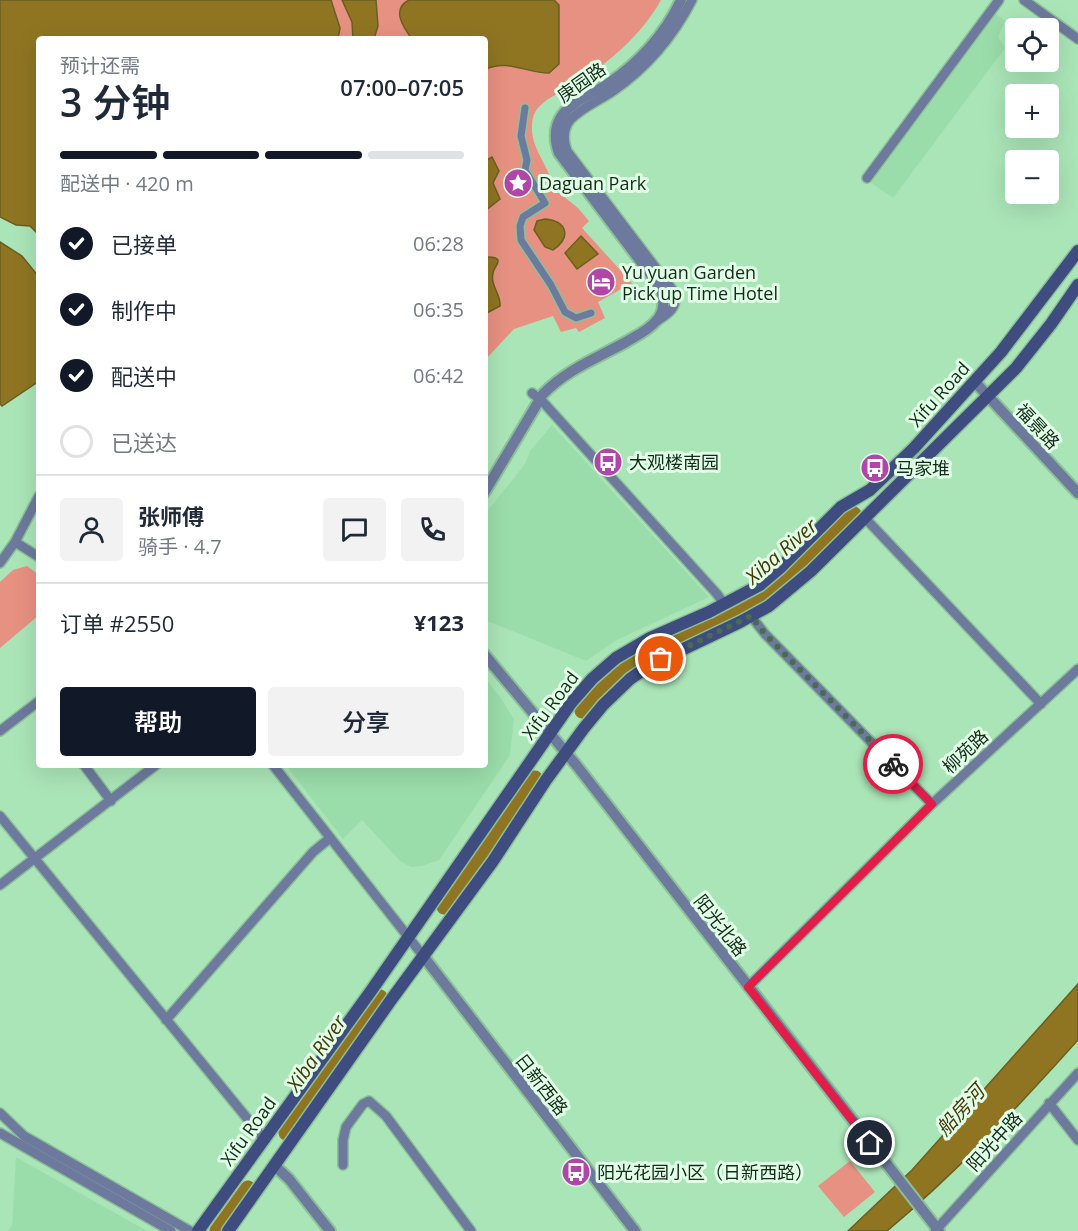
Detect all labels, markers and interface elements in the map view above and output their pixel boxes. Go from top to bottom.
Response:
map controls [1005,18,1059,204]
button: locate [1005,18,1059,72]
text: 预计还需 [60,52,140,79]
street label: 庚园路 [552,57,610,107]
text: 07:00–07:05 [340,72,464,102]
text: 3 分钟 [60,75,170,128]
button: + [1005,84,1059,138]
button: − [1005,150,1059,204]
place icon: Daguan Park [502,167,534,199]
text: 配送中 · 420 m [60,170,194,197]
place label: Daguan Park [539,171,647,195]
icon: check [60,227,93,260]
text: 已接单 [111,229,177,259]
text: 06:28 [413,230,464,257]
place label: Yu yuan Garden Pick up Time Hotel [622,260,778,305]
hotel icon: Yu yuan Garden Pick up Time Hotel [585,266,617,298]
icon: check [60,293,93,326]
text: 制作中 [111,295,177,325]
text: 06:35 [413,296,464,323]
street label: Xifu Road [903,356,975,432]
icon: check [60,359,93,392]
text: 配送中 [111,361,177,391]
text: 06:42 [413,362,464,389]
street label: 福景路 [1011,398,1065,454]
text: 已送达 [111,427,177,457]
bus stop icon: 大观楼南园 [592,446,624,478]
place label: 大观楼南园 [629,450,719,474]
bus stop icon: 马家堆 [859,452,891,484]
place label: 马家堆 [896,456,950,480]
button: person [60,498,123,561]
button: chat [323,498,386,561]
button: phone [401,498,464,561]
text: 张师傅 [138,501,204,531]
water label: Xiba River [738,512,824,591]
text: 骑手 · 4.7 [138,533,222,560]
text: ¥123 [414,607,464,637]
text: 订单 #2550 [60,608,174,638]
pin [635,633,686,684]
icon: bag [644,642,677,675]
street label: Xifu Road [516,666,584,744]
button: 帮助 [60,687,256,756]
button: 分享 [268,687,464,756]
street label: 柳苑路 [937,724,993,778]
courier [863,734,923,794]
icon: bike [877,748,910,781]
street label: 阳光北路 [689,889,753,961]
water label: Xiba River [279,1009,353,1098]
street label: 日新西路 [510,1048,574,1120]
water label: 船房河 [930,1076,993,1141]
street label: Xifu Road [215,1092,281,1170]
street label: 阳光中路 [961,1106,1027,1176]
pin [844,1117,895,1168]
icon: home [853,1126,886,1159]
bus stop icon: 阳光花园小区（日新西路） [560,1156,592,1188]
place label: 阳光花园小区（日新西路） [597,1160,813,1184]

